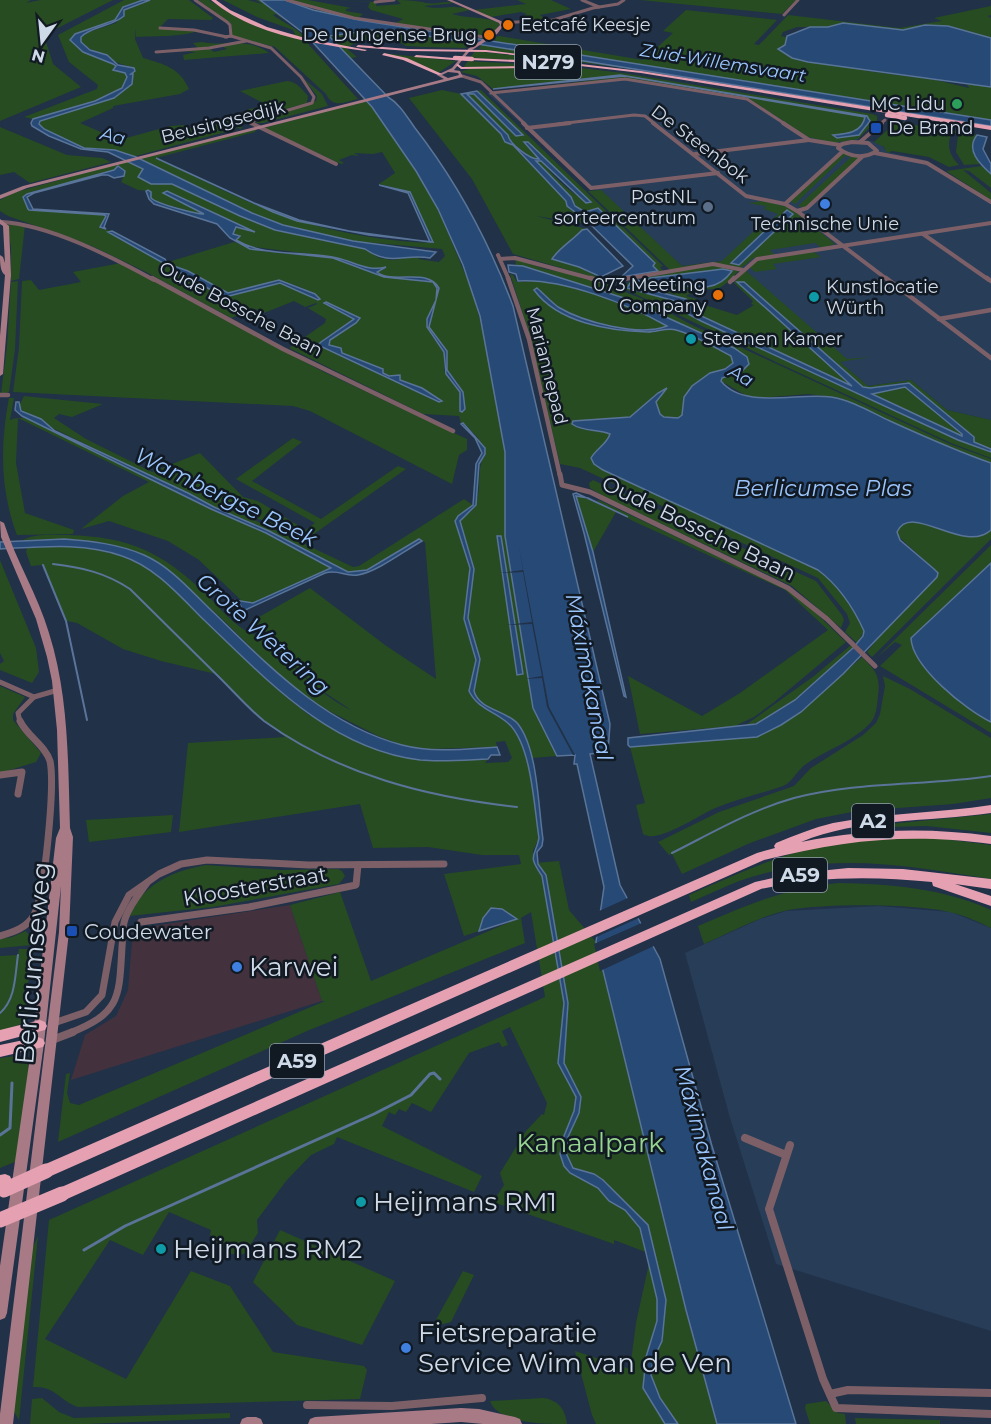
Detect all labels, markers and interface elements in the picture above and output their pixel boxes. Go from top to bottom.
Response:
north arrow [12,12,72,72]
place label: Eetcafé Keesje [520,14,651,36]
marker: Eetcafé Keesje [501,18,515,32]
place label: De Dungense Brug [302,24,477,46]
marker: De Dungense Brug [482,28,496,42]
water label: Zuid-Willemsvaart [637,39,808,87]
text: N [30,45,47,67]
road number: N279 [515,45,581,79]
place label: MC Lidu [871,93,945,115]
street label: Beusingsedijk [159,96,288,148]
marker: MC Lidu [950,97,964,111]
street label: De Steenbok [647,100,753,188]
place label: De Brand [888,117,974,139]
marker: De Brand [869,121,883,135]
water label: Aa [97,122,128,150]
place label: PostNL sorteercentrum [554,186,696,229]
marker: Technische Unie [818,197,832,211]
marker: PostNL sorteercentrum [701,200,715,214]
place label: Technische Unie [751,213,899,235]
street label: Oude Bossche Baan [155,257,327,361]
place label: 073 Meeting Company [593,274,706,317]
place label: Kunstlocatie Würth [826,276,939,319]
marker: 073 Meeting Company [711,288,725,302]
marker: Kunstlocatie Würth [807,290,821,304]
street label: Mariannepad [522,305,572,427]
place label: Steenen Kamer [703,328,843,350]
marker: Steenen Kamer [684,332,698,346]
water label: Aa [724,360,757,392]
water label: Wambergse Beek [131,441,322,553]
street label: Oude Bossche Baan [598,470,800,586]
water label: Berlicumse Plas [734,475,912,502]
water label: Grote Wetering [191,567,335,701]
water label: Máximakanaal [560,591,618,763]
road number: A2 [852,804,894,838]
road number: A59 [773,858,827,892]
street label: Berlicumseweg [8,860,58,1066]
street label: Kloosterstraat [181,861,329,911]
place label: Coudewater [84,919,212,944]
marker: Coudewater [65,924,79,938]
place label: Karwei [249,951,338,983]
marker: Karwei [230,960,244,974]
road number: A59 [270,1044,324,1078]
water label: Máximakanaal [669,1062,739,1234]
park label: Kanaalpark [516,1127,664,1159]
place label: Heijmans RM1 [373,1186,557,1218]
marker: Heijmans RM1 [354,1195,368,1209]
place label: Heijmans RM2 [173,1233,362,1265]
marker: Heijmans RM2 [154,1242,168,1256]
place label: Fietsreparatie Service Wim van de Ven [418,1317,732,1379]
marker: Fietsreparatie Service Wim van de Ven [399,1341,413,1355]

